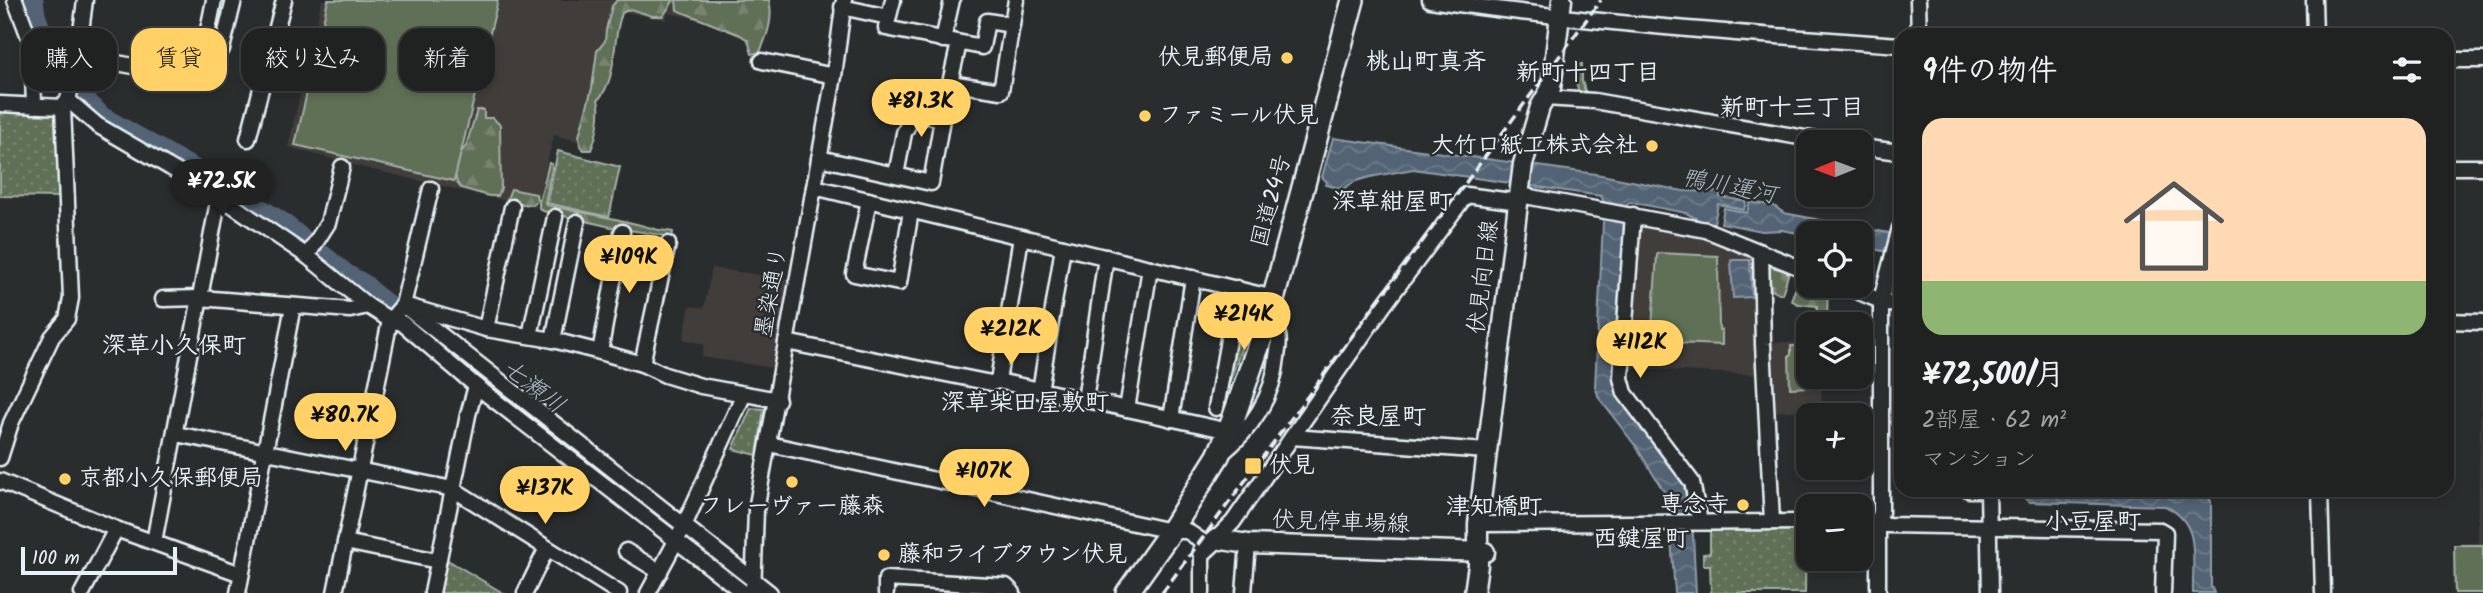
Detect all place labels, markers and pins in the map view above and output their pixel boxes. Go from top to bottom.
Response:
place label: 伏見郵便局 [1158,40,1273,76]
marker: 伏見郵便局 [1279,50,1295,66]
pin: ¥81.3K [864,80,978,139]
place label: ファミール伏見 [1159,98,1319,134]
marker: ファミール伏見 [1137,108,1153,124]
place label: 大竹口紙工株式会社 [1431,128,1638,164]
marker: 大竹口紙工株式会社 [1644,138,1660,154]
pin: ¥72.5K [165,160,279,219]
pin: ¥109K [580,236,678,295]
pin: ¥214K [1195,292,1293,352]
pin: ¥212K [962,308,1060,367]
pin: ¥112K [1591,320,1689,380]
pin: ¥80.7K [288,393,402,453]
place label: 伏見 [1269,448,1315,484]
pin: ¥107K [935,449,1033,509]
marker: 伏見 [1243,456,1263,476]
place label: 京都小久保郵便局 [79,461,263,497]
pin: ¥137K [496,466,594,526]
marker: 京都小久保郵便局 [57,471,73,487]
marker: フレーヴァー藤森 [784,474,800,490]
place label: 専念寺 [1660,487,1729,523]
place label: フレーヴァー藤森 [700,489,884,525]
marker: 専念寺 [1735,497,1751,513]
place label: 藤和ライブタウン伏見 [898,537,1128,573]
marker: 藤和ライブタウン伏見 [876,547,892,563]

